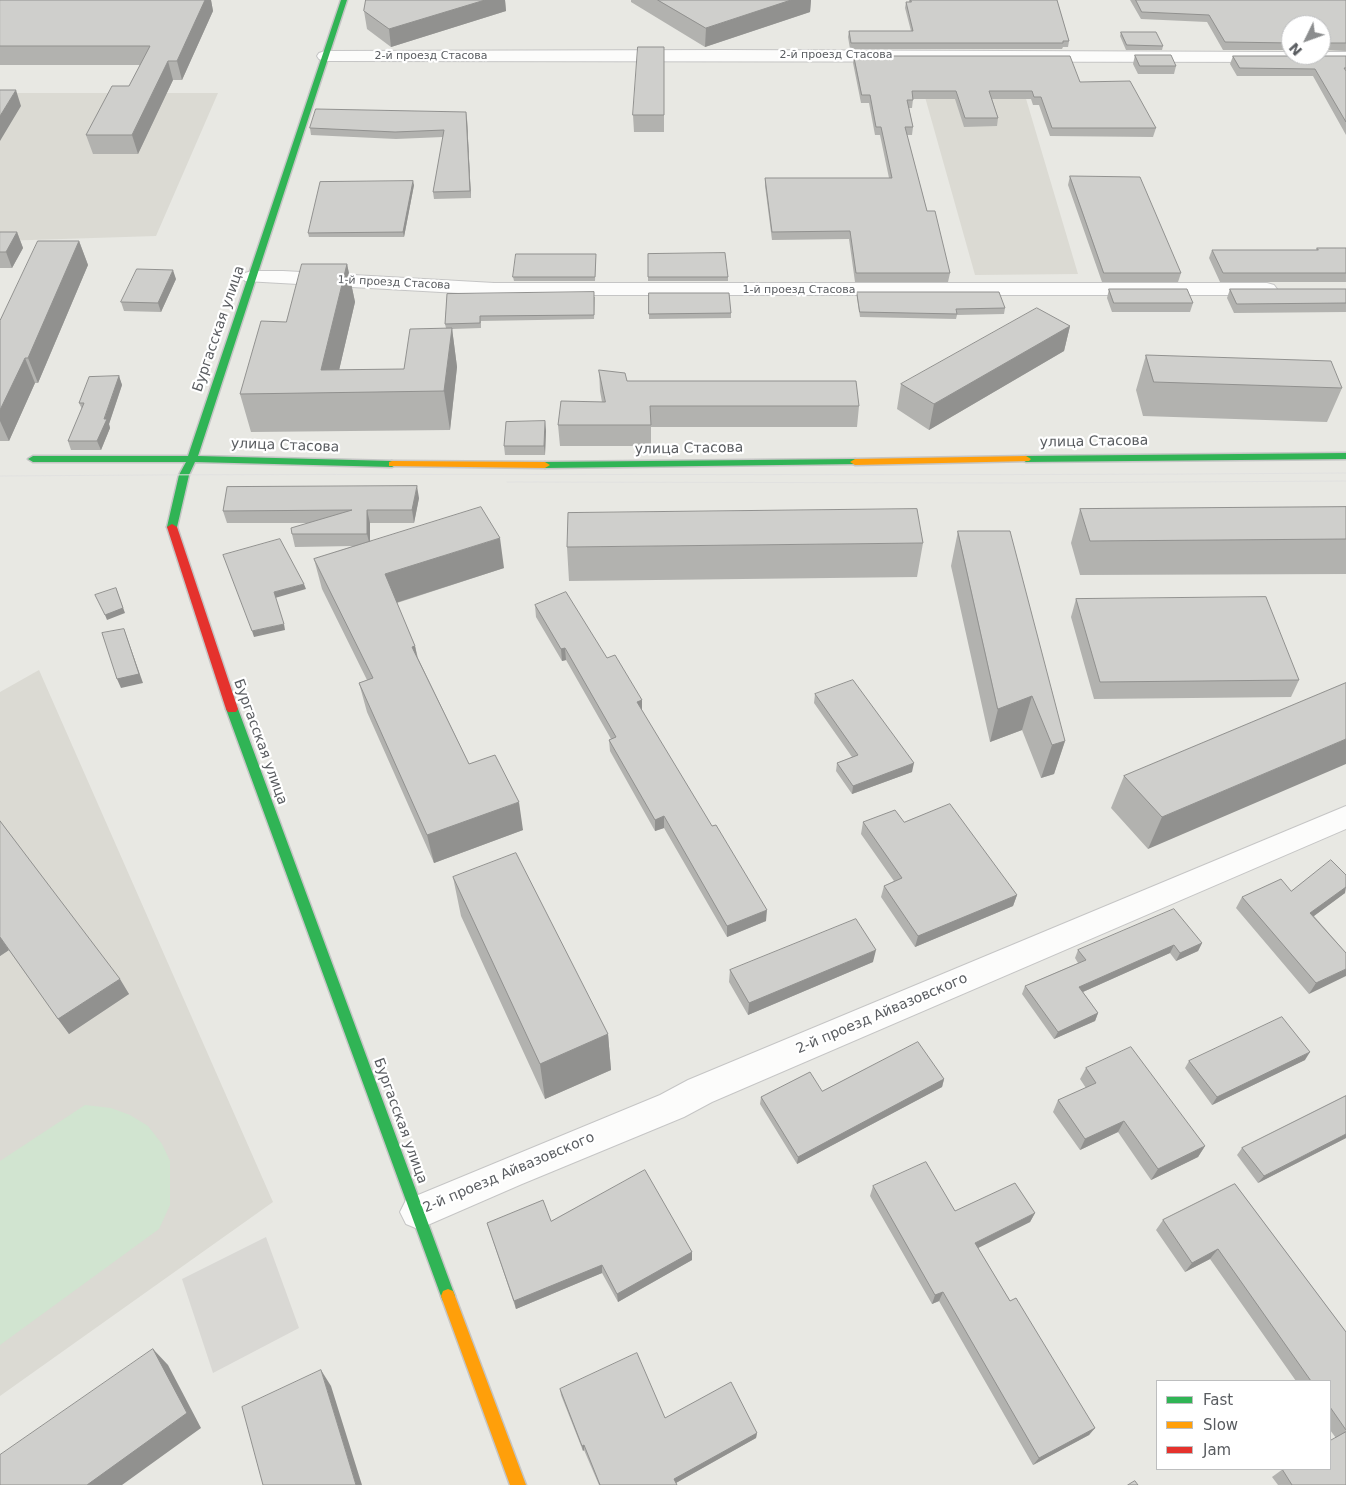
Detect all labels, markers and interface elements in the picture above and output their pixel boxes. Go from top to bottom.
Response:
north arrow [1281,15,1331,65]
text: N [1286,40,1305,59]
street label: 2-й проезд Стасова [779,48,893,62]
street label: 2-й проезд Стасова [374,49,488,63]
street label: Бургасская улица [189,264,249,394]
street label: 1-й проезд Стасова [337,273,451,293]
street label: 1-й проезд Стасова [742,283,856,297]
street label: улица Стасова [1040,433,1148,451]
street label: улица Стасова [230,436,340,456]
street label: улица Стасова [635,440,743,458]
street label: Бургасская улица [229,677,291,807]
street label: 2-й проезд Айвазовского [794,970,970,1058]
street label: Бургасская улица [369,1056,431,1186]
street label: 2-й проезд Айвазовского [421,1129,597,1217]
legend [1156,1380,1331,1470]
text: Fast [1203,1391,1233,1409]
text: Slow [1203,1416,1238,1434]
text: Jam [1203,1441,1231,1459]

